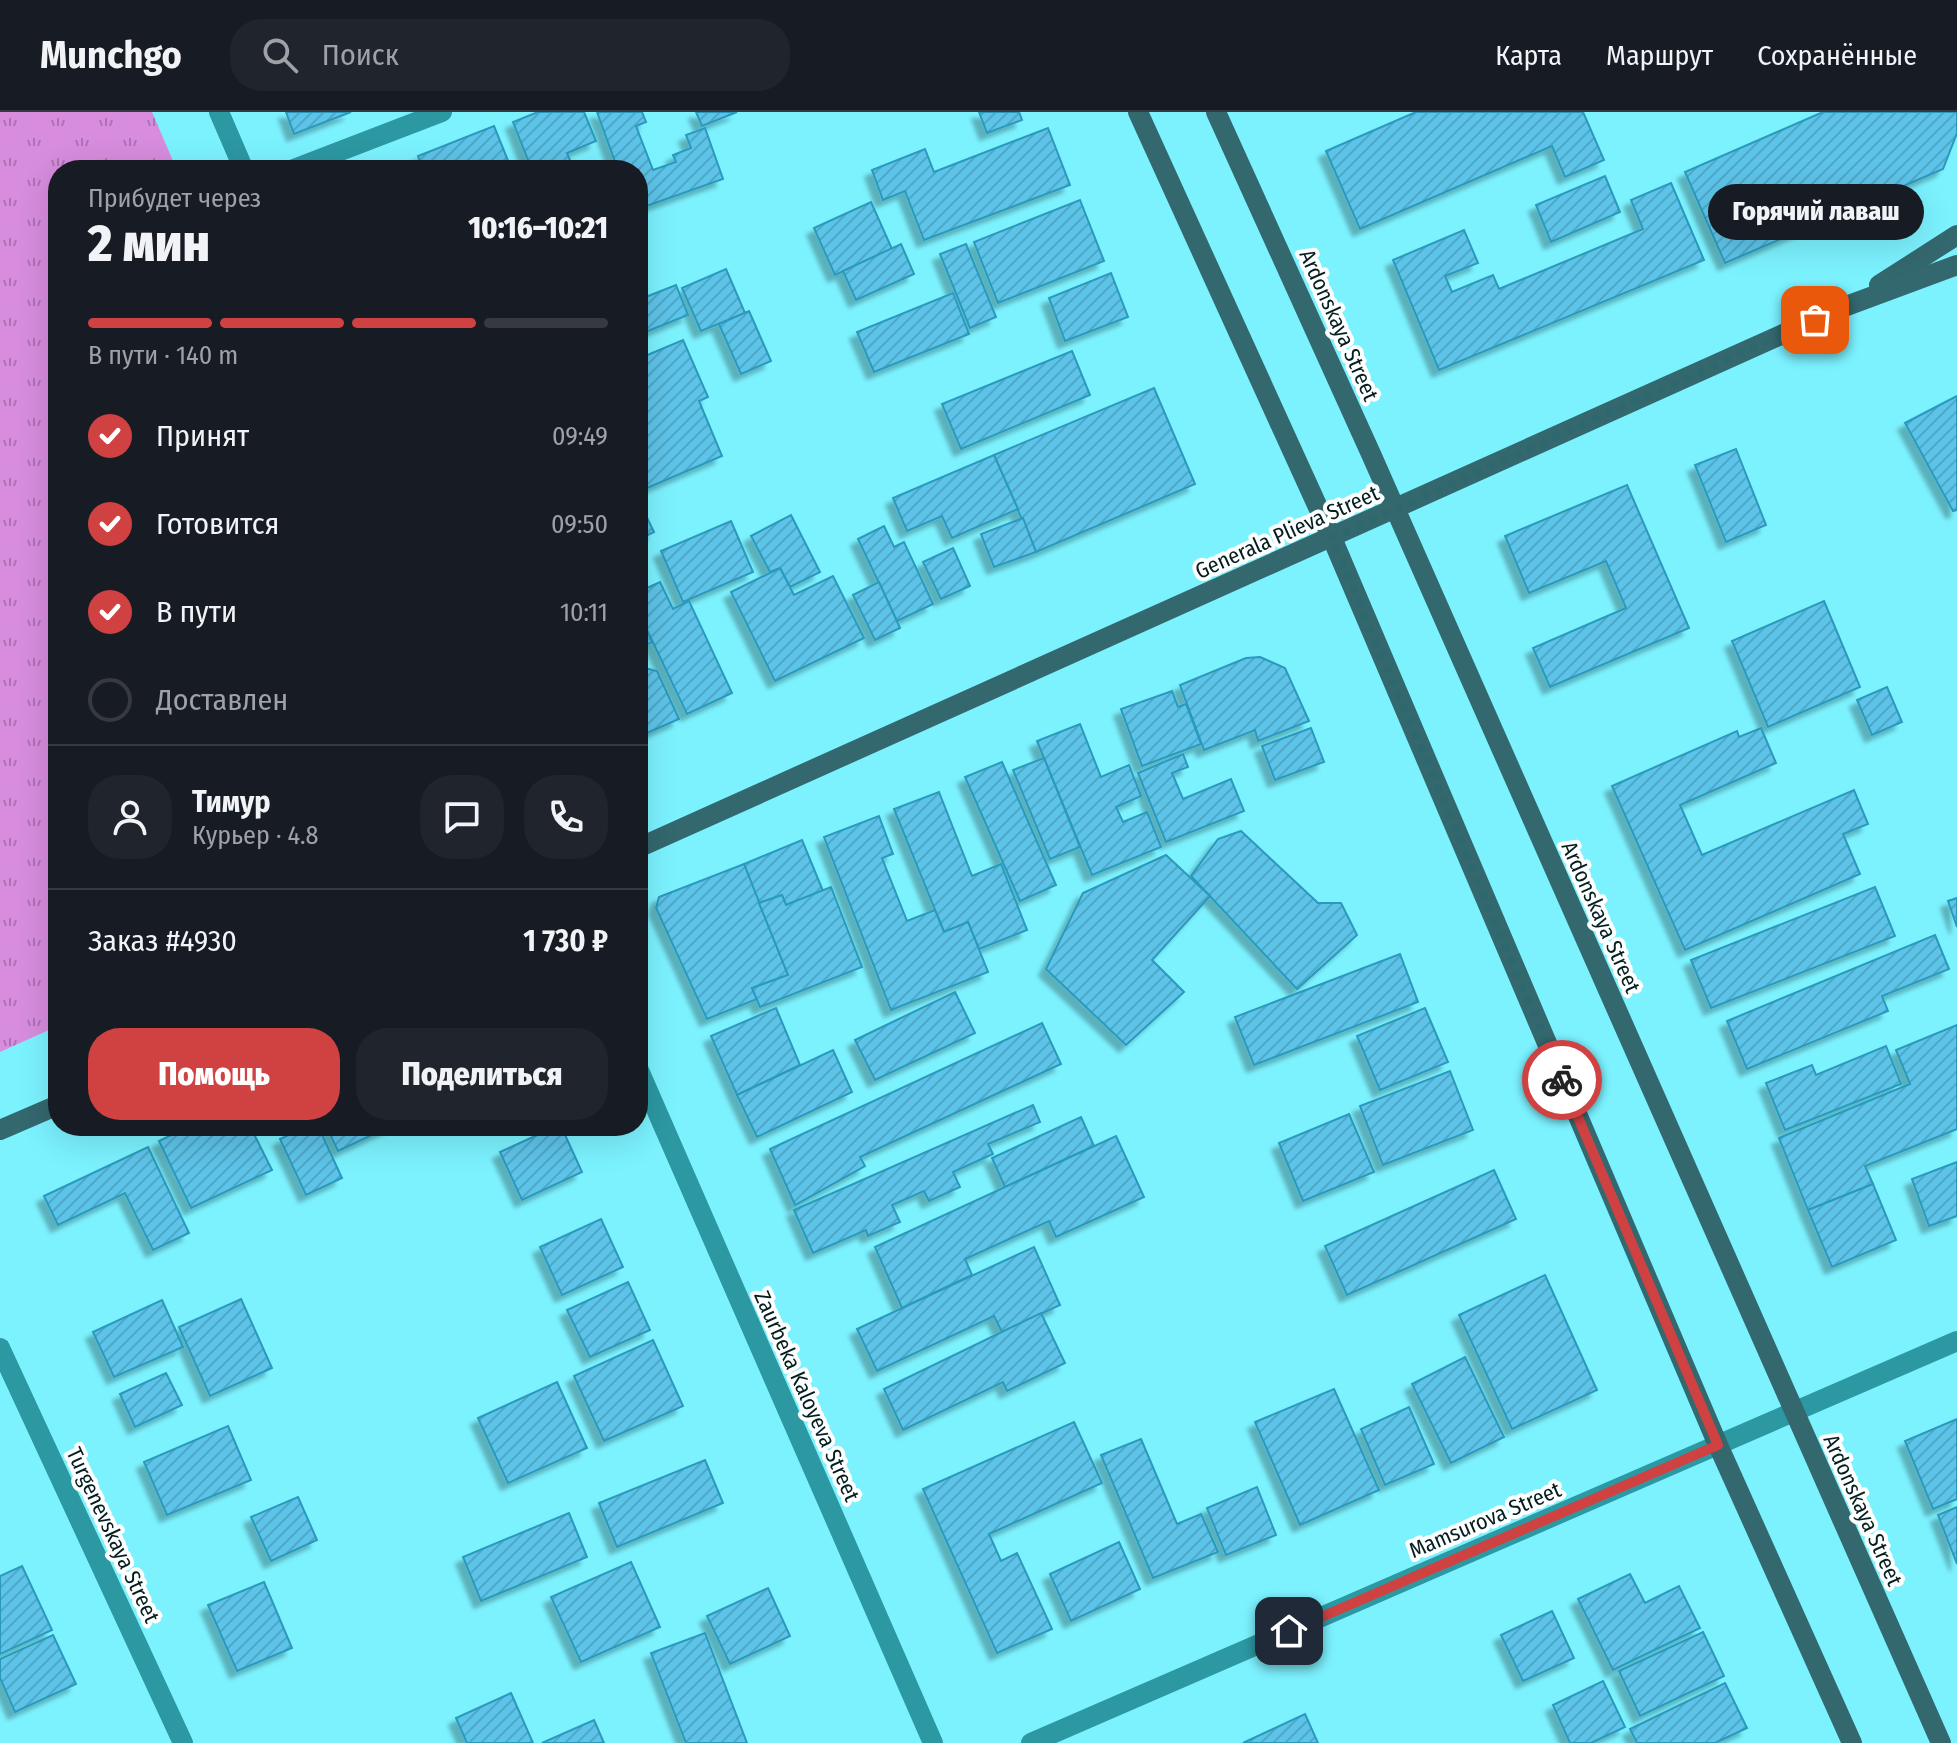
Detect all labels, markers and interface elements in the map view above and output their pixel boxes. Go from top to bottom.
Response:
search box [230,19,790,91]
text: Munchgo [40,32,182,78]
icon: search [258,33,302,77]
text: Поиск [322,37,399,73]
text: Карта [1495,39,1562,72]
text: Маршрут [1606,39,1713,72]
text: Сохранённые [1757,39,1917,72]
text: Прибудет через [88,183,261,214]
callout: Горячий лаваш [1707,184,1923,240]
text: Горячий лаваш [1733,196,1899,227]
text: 10:16–10:21 [468,210,608,246]
text: 2 мин [88,212,210,275]
street label: Ardonskaya Street [1294,245,1385,406]
pin [1781,286,1849,354]
icon: bag [1793,298,1837,342]
text: В пути · 140 m [88,340,238,371]
icon: check [88,414,132,458]
text: Принят [156,418,249,454]
text: 09:49 [552,421,608,452]
street label: Generala Plieva Street [1191,479,1384,585]
icon: check [88,502,132,546]
text: Готовится [156,506,279,542]
text: 09:50 [551,509,608,540]
icon: check [88,590,132,634]
text: В пути [156,594,237,630]
text: 10:11 [560,597,608,628]
text: Доставлен [156,682,288,718]
button: person [88,775,172,859]
button: chat [420,775,504,859]
button: phone [524,775,608,859]
text: Тимур [192,784,271,820]
text: Курьер · 4.8 [192,820,319,851]
street label: Ardonskaya Street [1556,837,1647,998]
text: Заказ #4930 [88,923,237,959]
text: 1 730 ₽ [523,923,608,959]
button: Помощь [88,1028,340,1120]
button: Поделиться [356,1028,608,1120]
courier [1522,1040,1602,1120]
icon: bike [1540,1058,1584,1102]
street label: Zaurbeka Kaloyeva Street [748,1286,866,1506]
street label: Ardonskaya Street [1818,1430,1909,1591]
street label: Turgenevskaya Street [61,1443,166,1628]
street label: Mamsurova Street [1405,1476,1566,1564]
pin [1255,1597,1323,1665]
icon: home [1267,1609,1311,1653]

